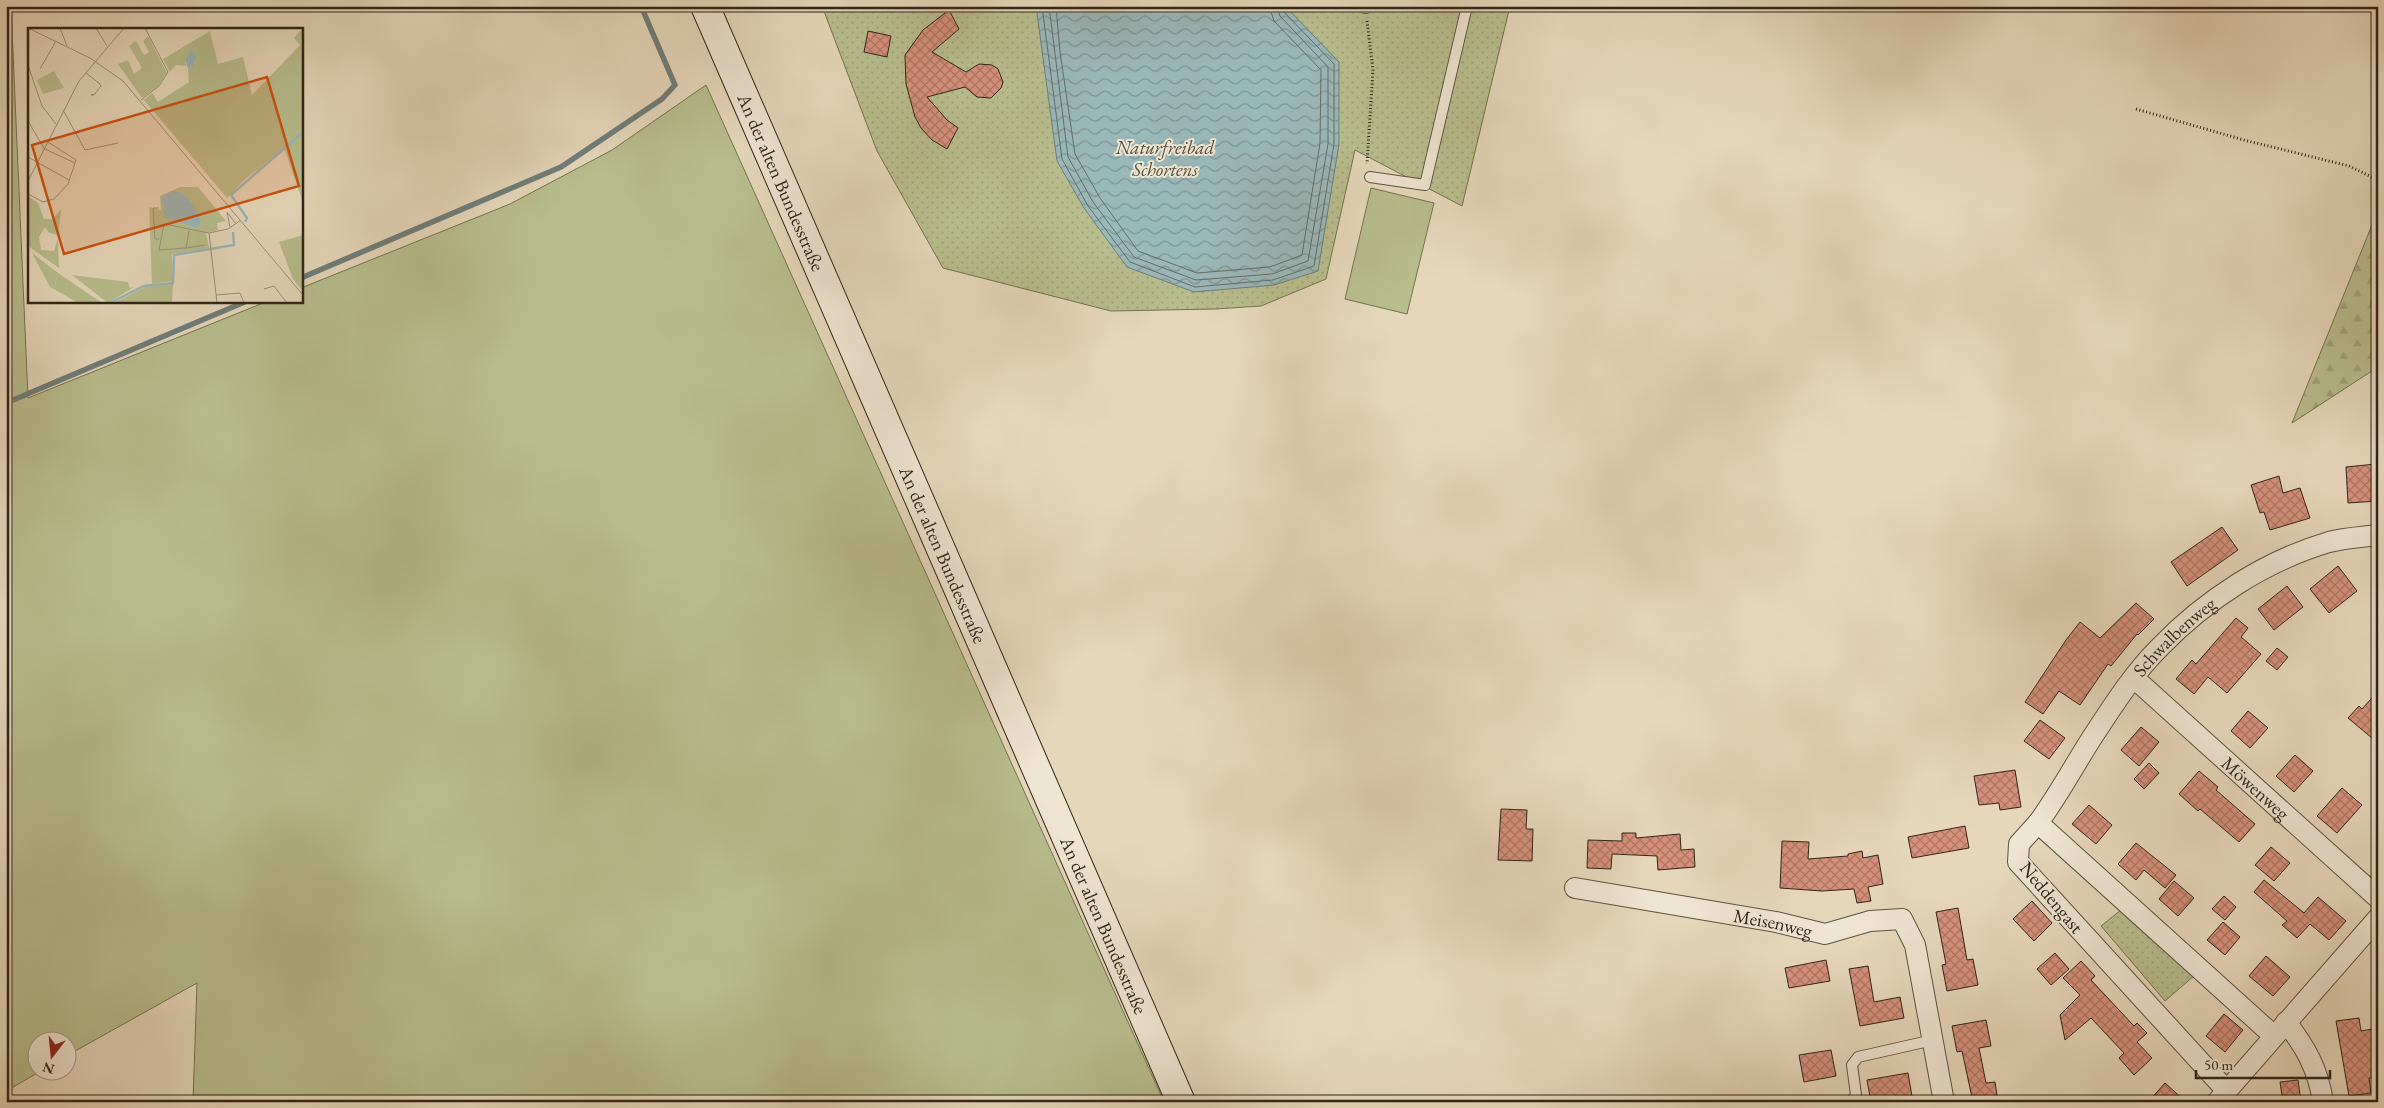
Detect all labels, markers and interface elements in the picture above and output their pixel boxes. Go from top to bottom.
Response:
inset map [28,28,302,302]
street label: An der alten Bundesstraße [731,89,831,275]
park label: Naturfreibad Schortens [1115,135,1215,182]
street label: An der alten Bundesstraße [893,461,992,647]
street label: Schwalbenweg [2127,591,2221,682]
street label: Möwenweg [2216,751,2295,826]
street label: An der alten Bundesstraße [1054,832,1153,1018]
street label: Neddengast [2014,856,2089,939]
street label: Meisenweg [1731,903,1816,944]
north arrow [28,1030,78,1080]
scale bar [2196,1048,2330,1080]
text: 50 m [2204,1055,2233,1074]
text: N [40,1058,56,1079]

